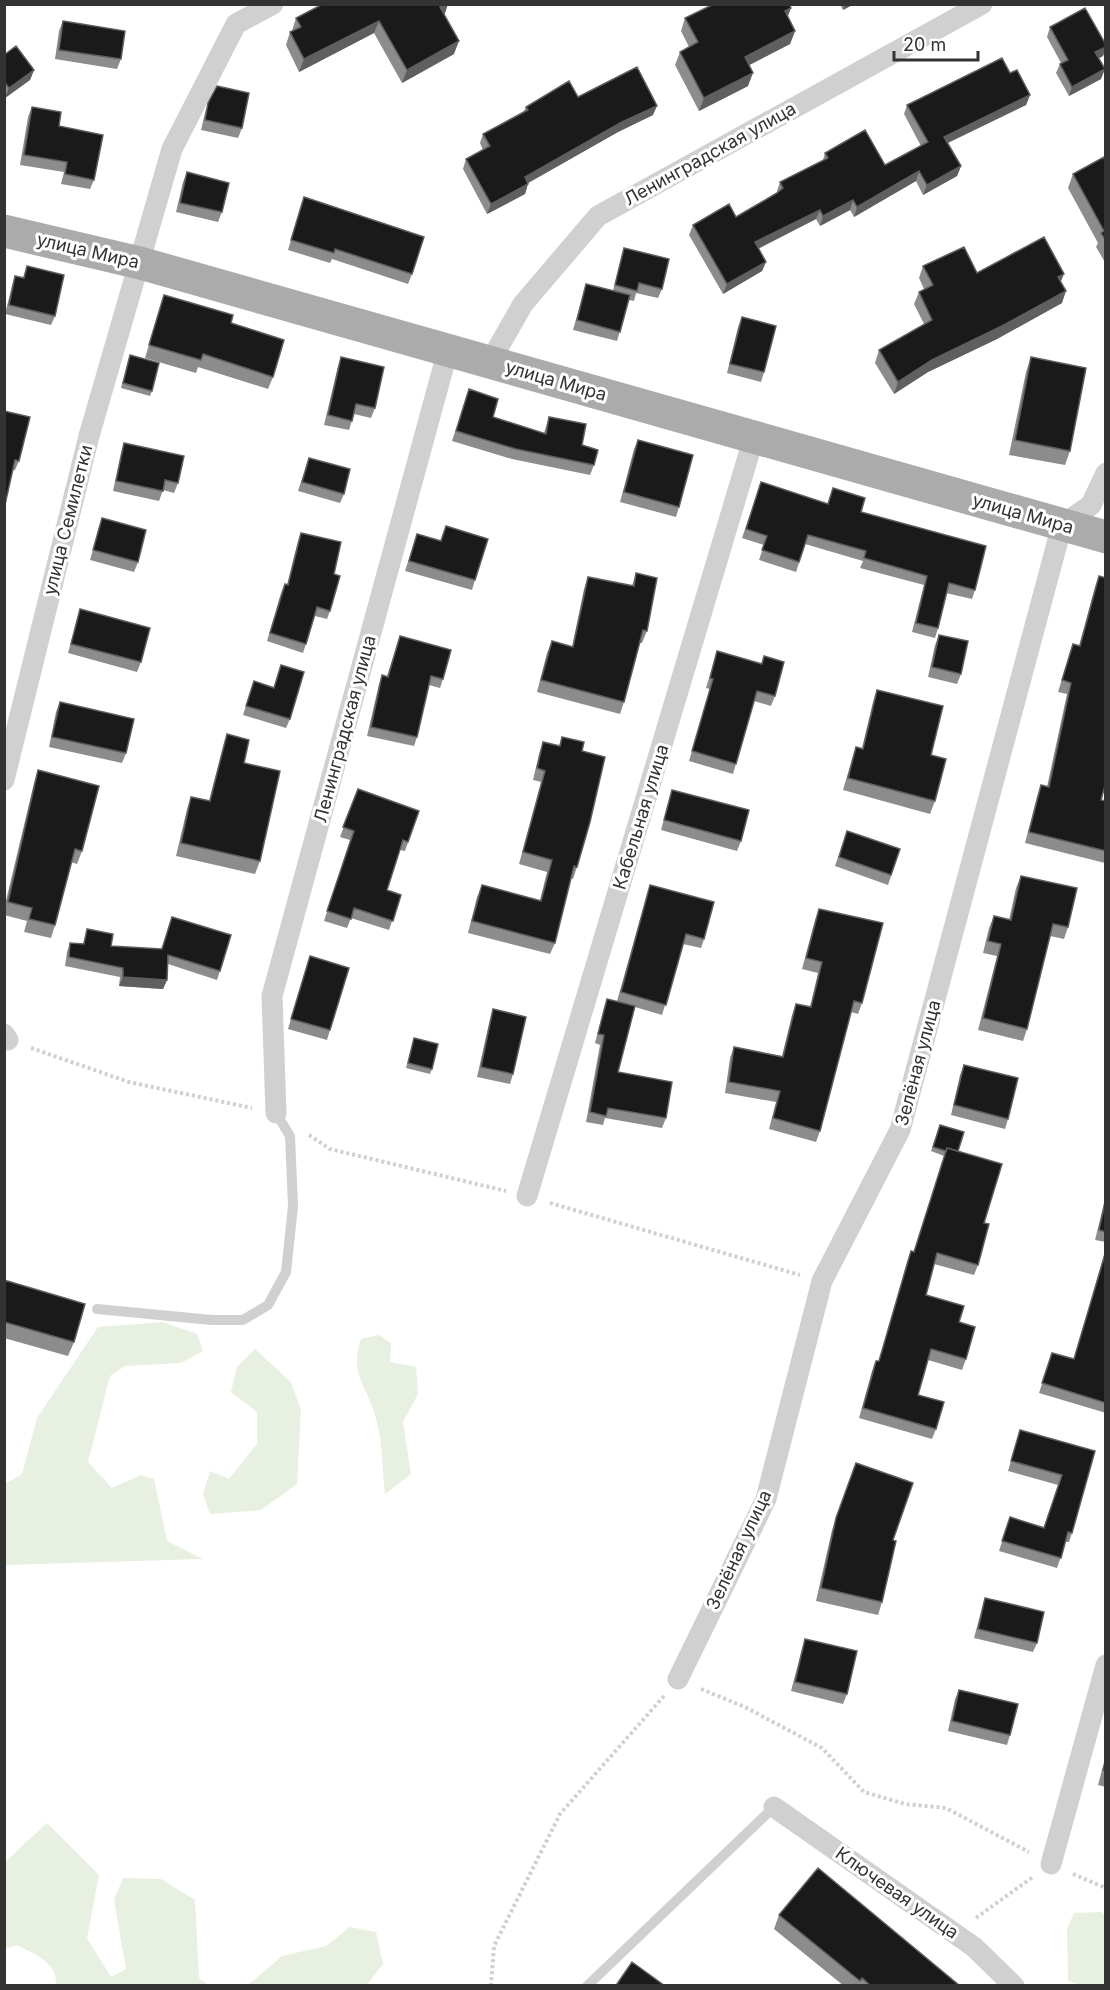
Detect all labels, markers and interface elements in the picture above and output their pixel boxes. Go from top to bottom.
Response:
scale bar [894,24,978,62]
text: 20 m [903,34,946,55]
street label: Ленинградская улица [620,98,799,210]
street label: улица Мира [35,229,141,272]
street label: улица Мира [503,356,609,405]
street label: улица Семилетки [39,442,96,597]
street label: улица Мира [970,489,1076,538]
street label: Ленинградская улица [309,633,380,825]
street label: Кабельная улица [608,742,673,892]
street label: Зелёная улица [891,998,944,1128]
street label: Зелёная улица [702,1487,775,1613]
street label: Ключевая улица [832,1842,963,1943]

